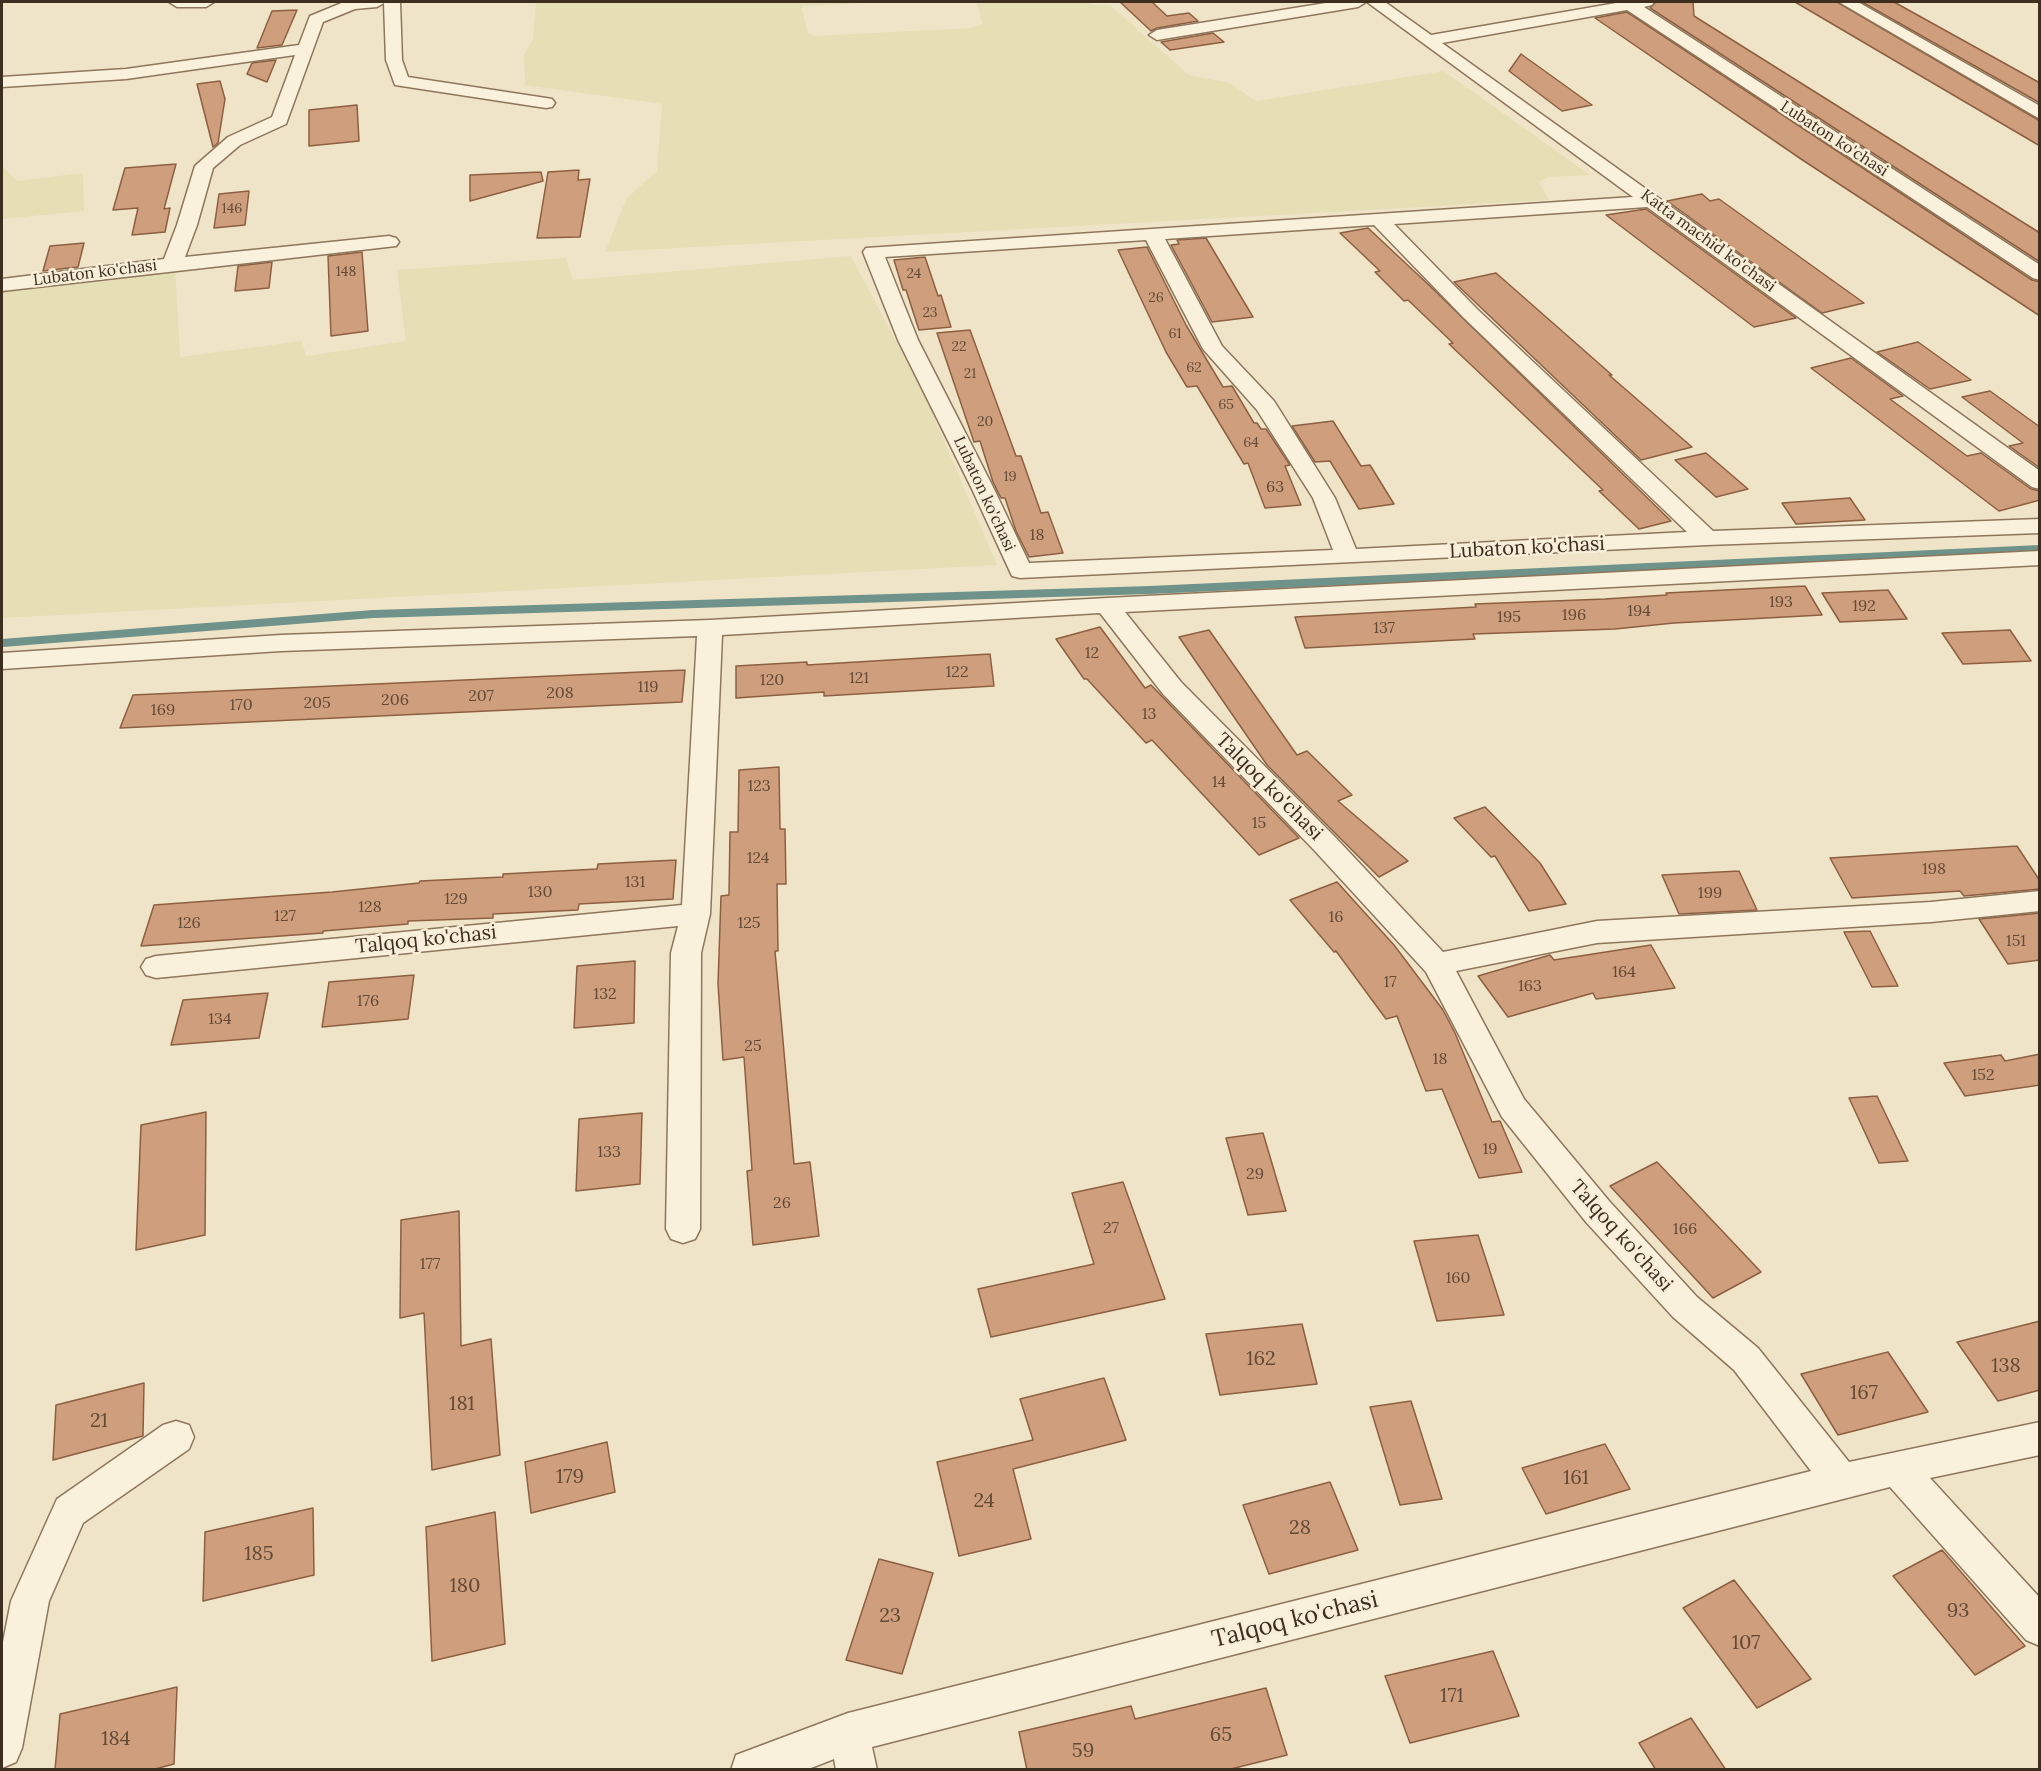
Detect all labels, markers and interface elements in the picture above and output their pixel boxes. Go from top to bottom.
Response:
street label: Lubaton ko'chasi [1776,97,1892,181]
street label: Katta machid ko'chasi [1637,186,1779,296]
house number: 146 [222,201,242,217]
street label: Lubaton ko'chasi [32,256,158,290]
house number: 148 [336,264,356,280]
house number: 24 [907,266,921,282]
house number: 26 [1148,290,1164,306]
house number: 23 [922,305,938,321]
house number: 61 [1168,326,1182,342]
house number: 22 [951,339,967,355]
house number: 62 [1186,360,1202,376]
house number: 21 [964,366,976,382]
house number: 65 [1218,397,1234,413]
house number: 20 [977,414,993,430]
street label: Lubaton ko'chasi [949,433,1019,555]
house number: 64 [1243,435,1259,451]
house number: 19 [1003,469,1017,485]
house number: 63 [1266,477,1284,497]
house number: 18 [1030,525,1044,545]
street label: Lubaton ko'chasi [1449,532,1605,564]
house number: 193 [1769,592,1793,612]
house number: 192 [1852,596,1876,616]
house number: 194 [1627,601,1651,621]
house number: 196 [1562,605,1586,625]
house number: 195 [1497,607,1521,627]
house number: 137 [1373,618,1395,638]
house number: 12 [1085,643,1099,663]
house number: 122 [945,662,969,682]
house number: 121 [849,668,869,688]
house number: 120 [760,670,784,690]
house number: 119 [638,677,658,697]
house number: 208 [546,683,574,703]
house number: 207 [468,686,494,706]
house number: 206 [381,690,409,710]
house number: 205 [303,693,331,713]
house number: 170 [229,695,253,715]
house number: 169 [151,700,175,720]
house number: 13 [1142,704,1156,724]
street label: Talqoq ko'chasi [1210,728,1328,846]
house number: 14 [1212,772,1226,792]
house number: 123 [747,776,771,796]
house number: 15 [1252,813,1266,833]
house number: 124 [747,848,769,868]
house number: 198 [1922,859,1946,879]
house number: 131 [625,872,645,892]
house number: 130 [528,882,552,902]
house number: 199 [1698,883,1722,903]
house number: 129 [444,889,468,909]
house number: 128 [358,897,382,917]
house number: 127 [274,906,296,926]
house number: 16 [1328,907,1344,927]
house number: 126 [177,913,201,933]
house number: 125 [737,913,761,933]
street label: Talqoq ko'chasi [354,921,498,959]
house number: 151 [2006,931,2026,951]
house number: 164 [1612,962,1636,982]
house number: 17 [1383,972,1397,992]
house number: 163 [1518,976,1542,996]
house number: 132 [593,984,617,1004]
house number: 176 [357,991,379,1011]
house number: 134 [208,1009,232,1029]
house number: 25 [744,1036,762,1056]
house number: 18 [1433,1049,1447,1069]
house number: 152 [1971,1065,1995,1085]
house number: 19 [1482,1139,1498,1159]
house number: 133 [597,1142,621,1162]
house number: 29 [1246,1164,1264,1184]
street label: Talqoq ko'chasi [1565,1175,1677,1297]
house number: 26 [773,1193,791,1213]
house number: 27 [1103,1218,1119,1238]
house number: 166 [1673,1219,1697,1239]
house number: 177 [420,1254,440,1274]
house number: 160 [1445,1268,1471,1288]
house number: 162 [1246,1347,1276,1371]
house number: 138 [1991,1354,2021,1378]
house number: 167 [1850,1381,1878,1405]
house number: 181 [449,1392,475,1416]
house number: 21 [90,1409,108,1433]
house number: 179 [556,1465,584,1489]
house number: 161 [1563,1466,1589,1490]
house number: 24 [973,1489,995,1513]
house number: 28 [1289,1516,1311,1540]
house number: 185 [244,1542,274,1566]
house number: 180 [450,1574,480,1598]
street label: Talqoq ko'chasi [1209,1585,1381,1655]
house number: 93 [1947,1599,1969,1623]
house number: 23 [879,1604,901,1628]
house number: 107 [1732,1631,1760,1655]
house number: 171 [1440,1684,1464,1708]
house number: 65 [1210,1723,1232,1747]
house number: 184 [101,1727,131,1751]
house number: 59 [1072,1739,1094,1763]

